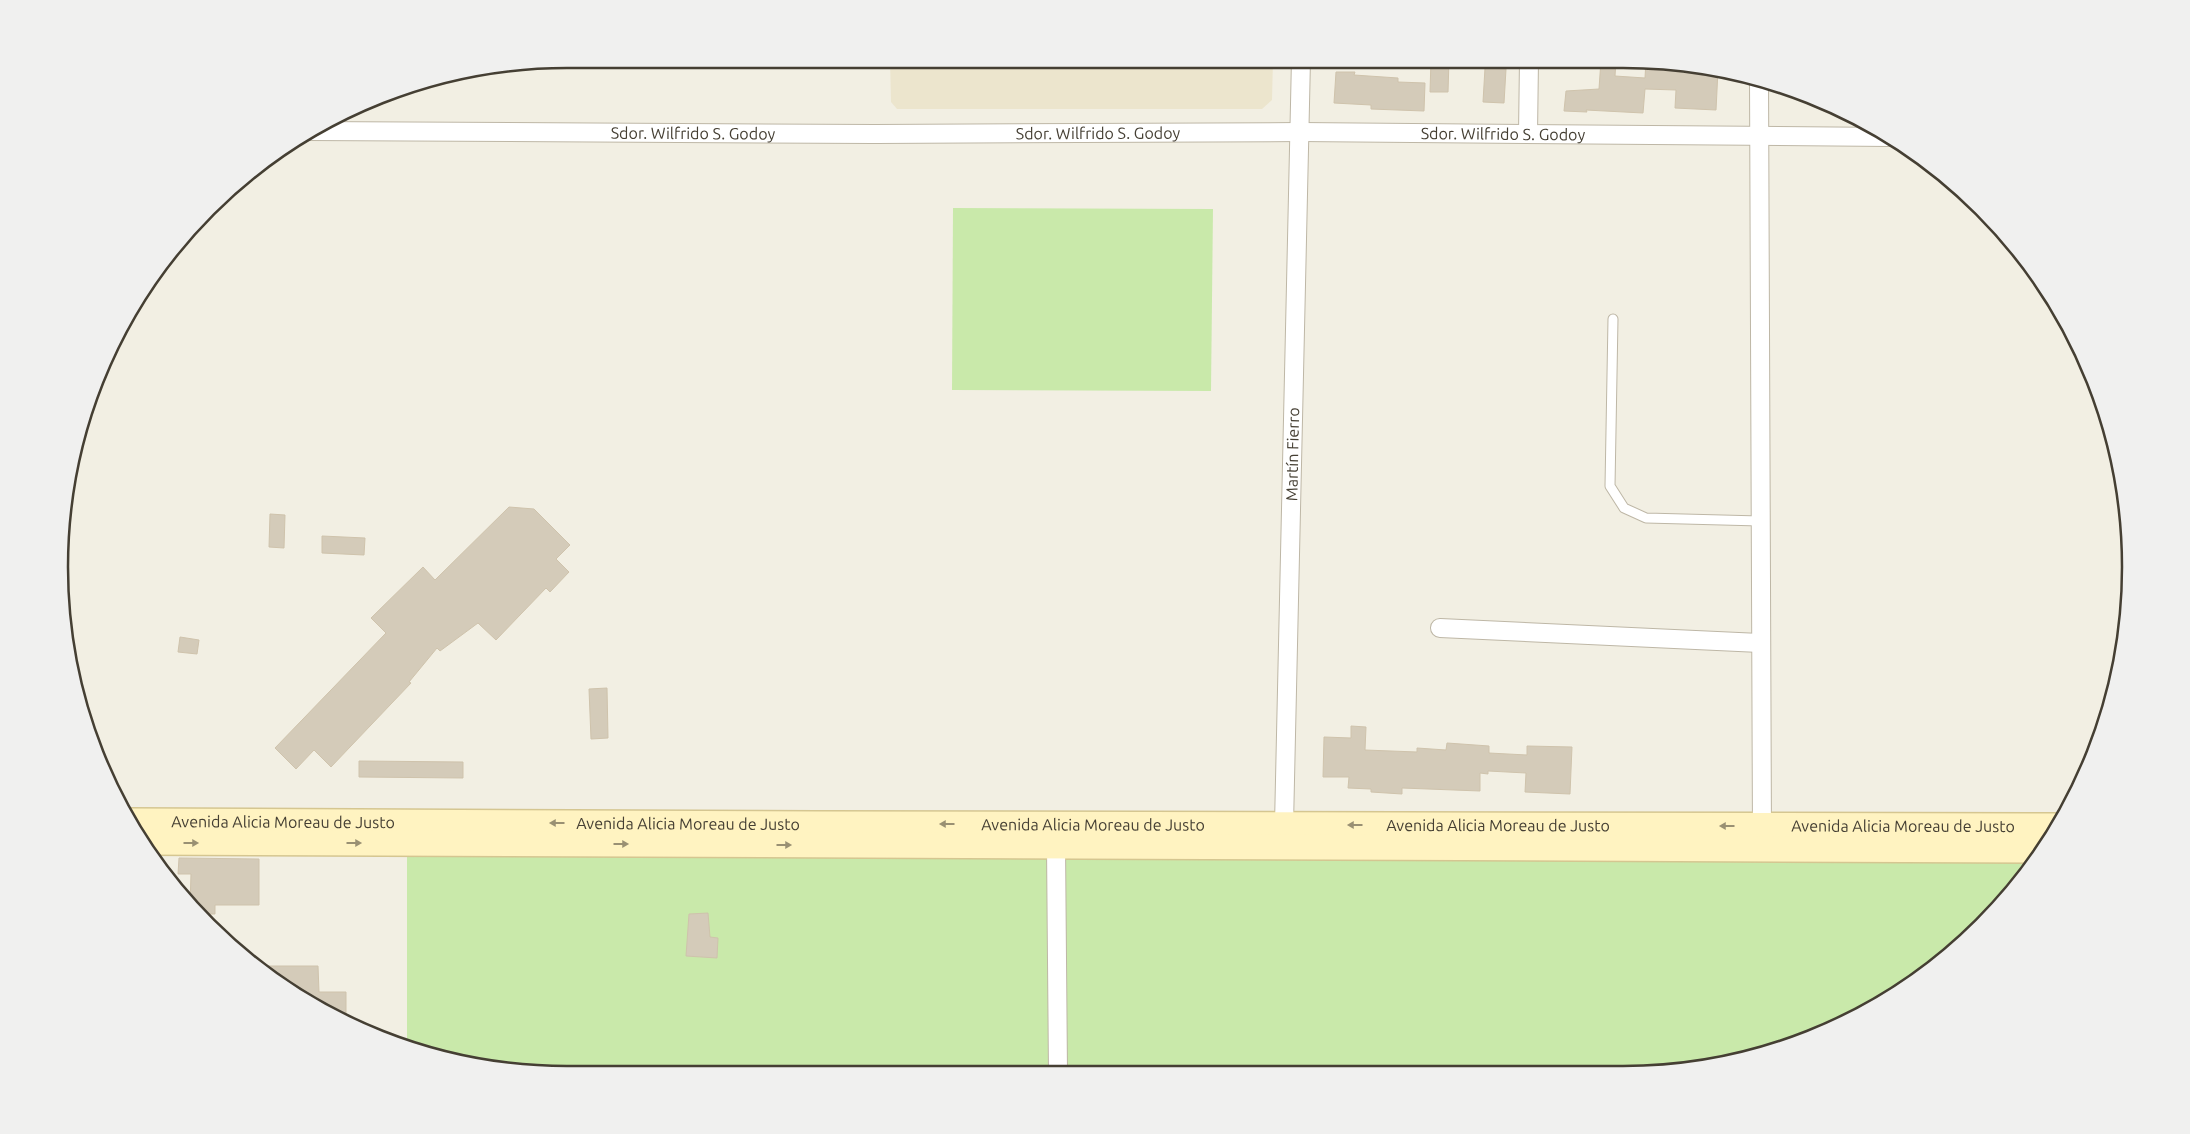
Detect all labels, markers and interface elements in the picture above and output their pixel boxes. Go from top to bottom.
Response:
street label: Sdor. Wilfrido S. Godoy [611,124,776,142]
street label: Sdor. Wilfrido S. Godoy [1016,124,1181,142]
street label: Sdor. Wilfrido S. Godoy [1421,124,1586,143]
street label: Martín Fierro [1282,407,1302,501]
street label: Avenida Alicia Moreau de Justo [171,812,395,831]
street label: Avenida Alicia Moreau de Justo [576,814,800,833]
street label: Avenida Alicia Moreau de Justo [981,815,1205,834]
street label: Avenida Alicia Moreau de Justo [1386,816,1610,834]
street label: Avenida Alicia Moreau de Justo [1791,817,2015,835]
one-way arrow [549,819,565,827]
one-way arrow [939,820,955,828]
one-way arrow [1347,821,1363,829]
one-way arrow [1719,822,1735,830]
one-way arrow [184,839,200,847]
one-way arrow [346,839,362,847]
one-way arrow [614,840,630,848]
one-way arrow [776,841,792,849]

